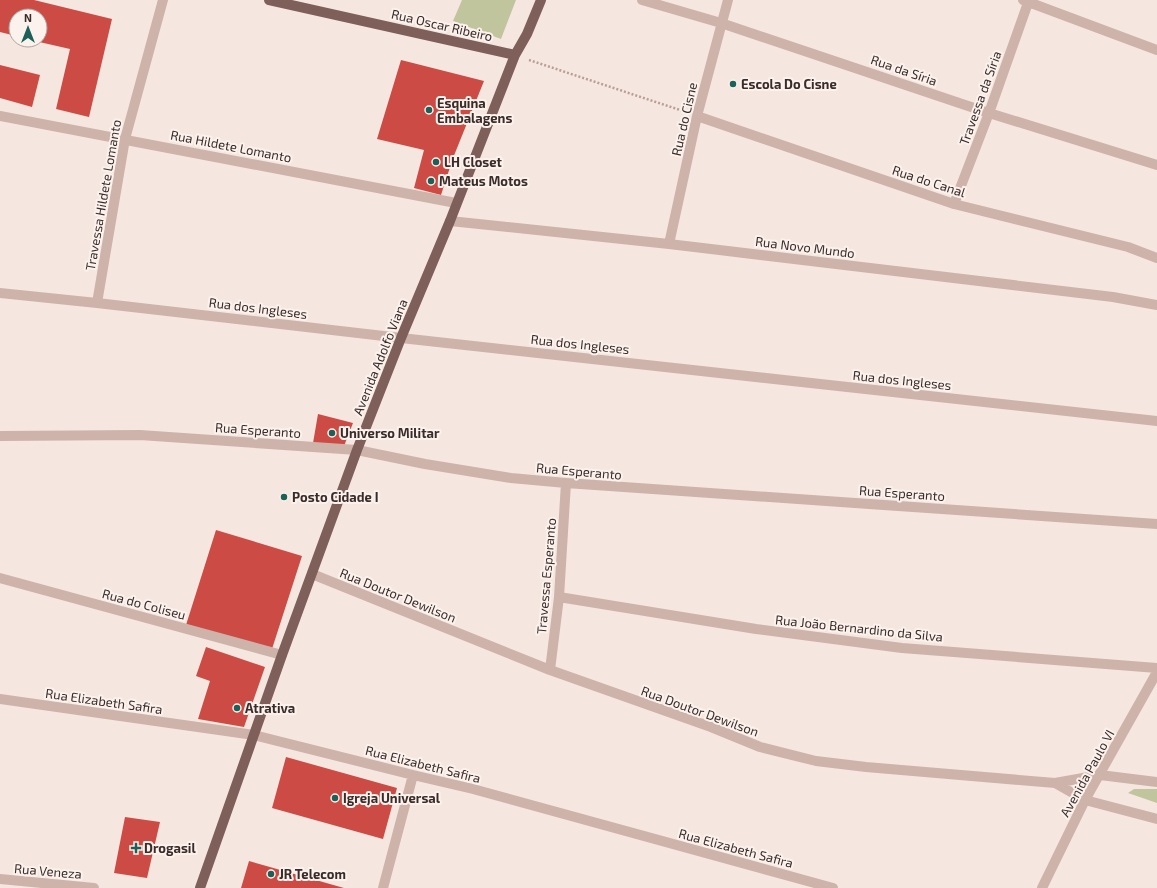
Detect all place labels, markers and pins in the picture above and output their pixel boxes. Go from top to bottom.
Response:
place label: Escola Do Cisne [741,76,837,92]
marker: Escola Do Cisne [728,79,738,89]
place label: Esquina Embalagens [437,95,512,126]
marker: Esquina Embalagens [424,105,434,115]
place label: LH Closet [444,154,503,170]
marker: LH Closet [431,157,441,167]
place label: Mateus Motos [439,173,528,189]
marker: Mateus Motos [426,176,436,186]
place label: Universo Militar [340,425,440,441]
marker: Universo Militar [327,428,337,438]
place label: Posto Cidade I [292,489,378,505]
marker: Posto Cidade I [279,492,289,502]
place label: Atrativa [245,700,295,716]
marker: Atrativa [232,703,242,713]
place label: Igreja Universal [343,790,441,806]
marker: Igreja Universal [330,793,340,803]
place label: Drogasil [144,840,196,856]
marker: Drogasil [131,843,141,853]
place label: JR Telecom [279,866,346,882]
marker: JR Telecom [266,869,276,879]

